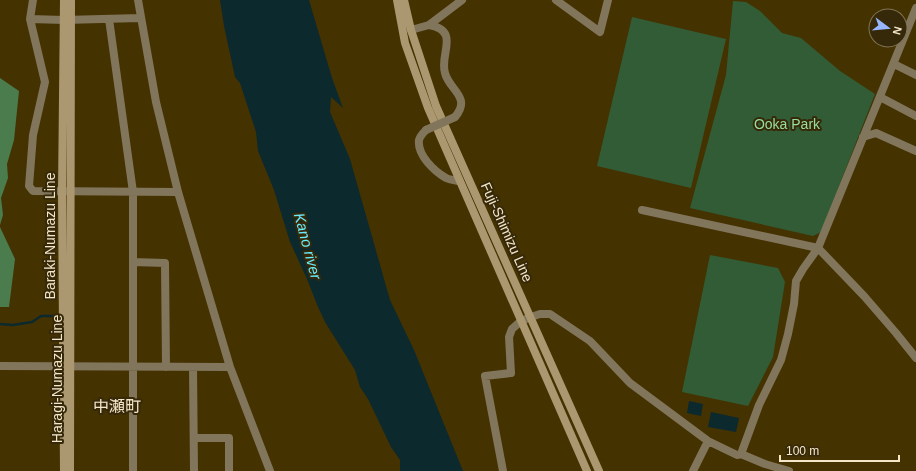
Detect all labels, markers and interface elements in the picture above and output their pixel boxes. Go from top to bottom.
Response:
north arrow [868,8,908,48]
text: N [891,25,904,36]
park label: Ooka Park [754,116,821,132]
street label: Baraki-Numazu Line [42,172,58,299]
street label: Fuji-Shimizu Line [478,180,536,284]
water label: Kano river [291,211,325,282]
street label: Haragi-Numazu Line [49,315,65,443]
district label: 中瀬町 [93,398,141,415]
scale bar [780,437,899,463]
text: 100 m [786,444,819,458]

